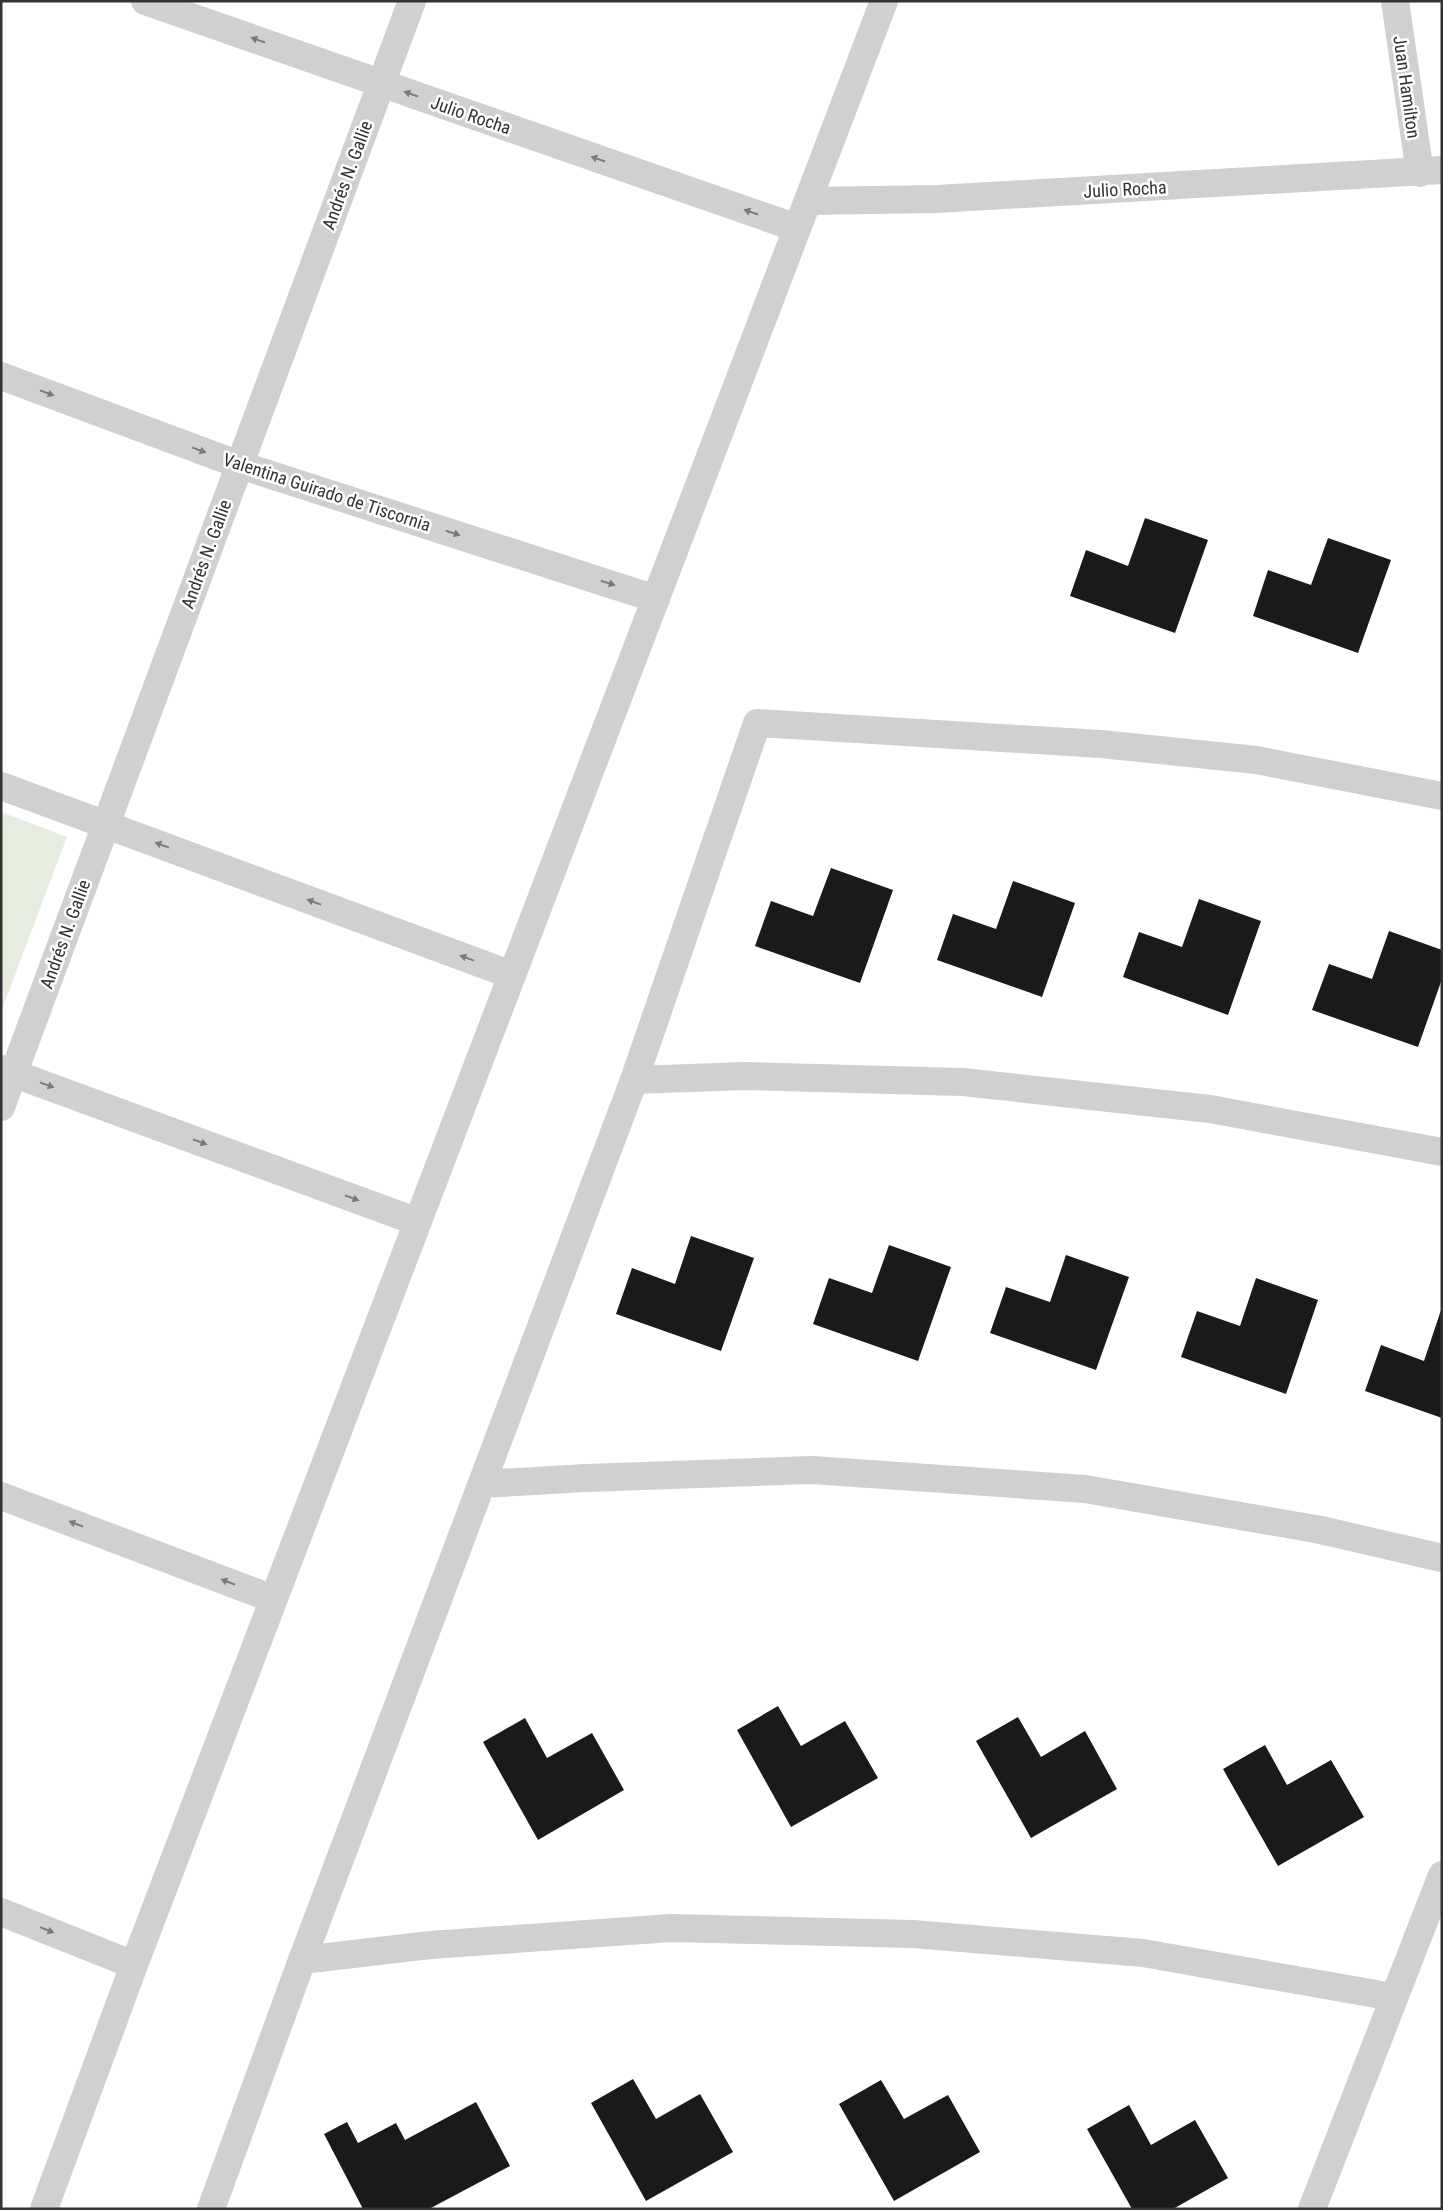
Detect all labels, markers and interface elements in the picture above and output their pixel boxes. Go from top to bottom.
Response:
street label: Juan Hamilton [1389,34,1425,140]
one-way arrow [250,36,265,44]
one-way arrow [404,90,419,97]
street label: Julio Rocha [428,92,514,138]
street label: Andrés N. Gallie [318,118,376,232]
one-way arrow [590,155,605,163]
street label: Julio Rocha [1083,176,1167,202]
one-way arrow [744,208,759,215]
one-way arrow [40,389,55,397]
one-way arrow [192,446,207,454]
street label: Valentina Guirado de Tiscornia [221,448,433,536]
street label: Andrés N. Gallie [177,497,235,611]
one-way arrow [446,530,461,538]
one-way arrow [601,580,616,588]
one-way arrow [154,841,169,849]
street label: Andrés N. Gallie [36,877,94,991]
one-way arrow [306,898,321,906]
one-way arrow [459,954,474,961]
one-way arrow [40,1081,55,1089]
one-way arrow [192,1139,207,1146]
one-way arrow [345,1194,360,1202]
one-way arrow [68,1520,83,1528]
one-way arrow [220,1578,235,1586]
one-way arrow [39,1927,54,1934]

